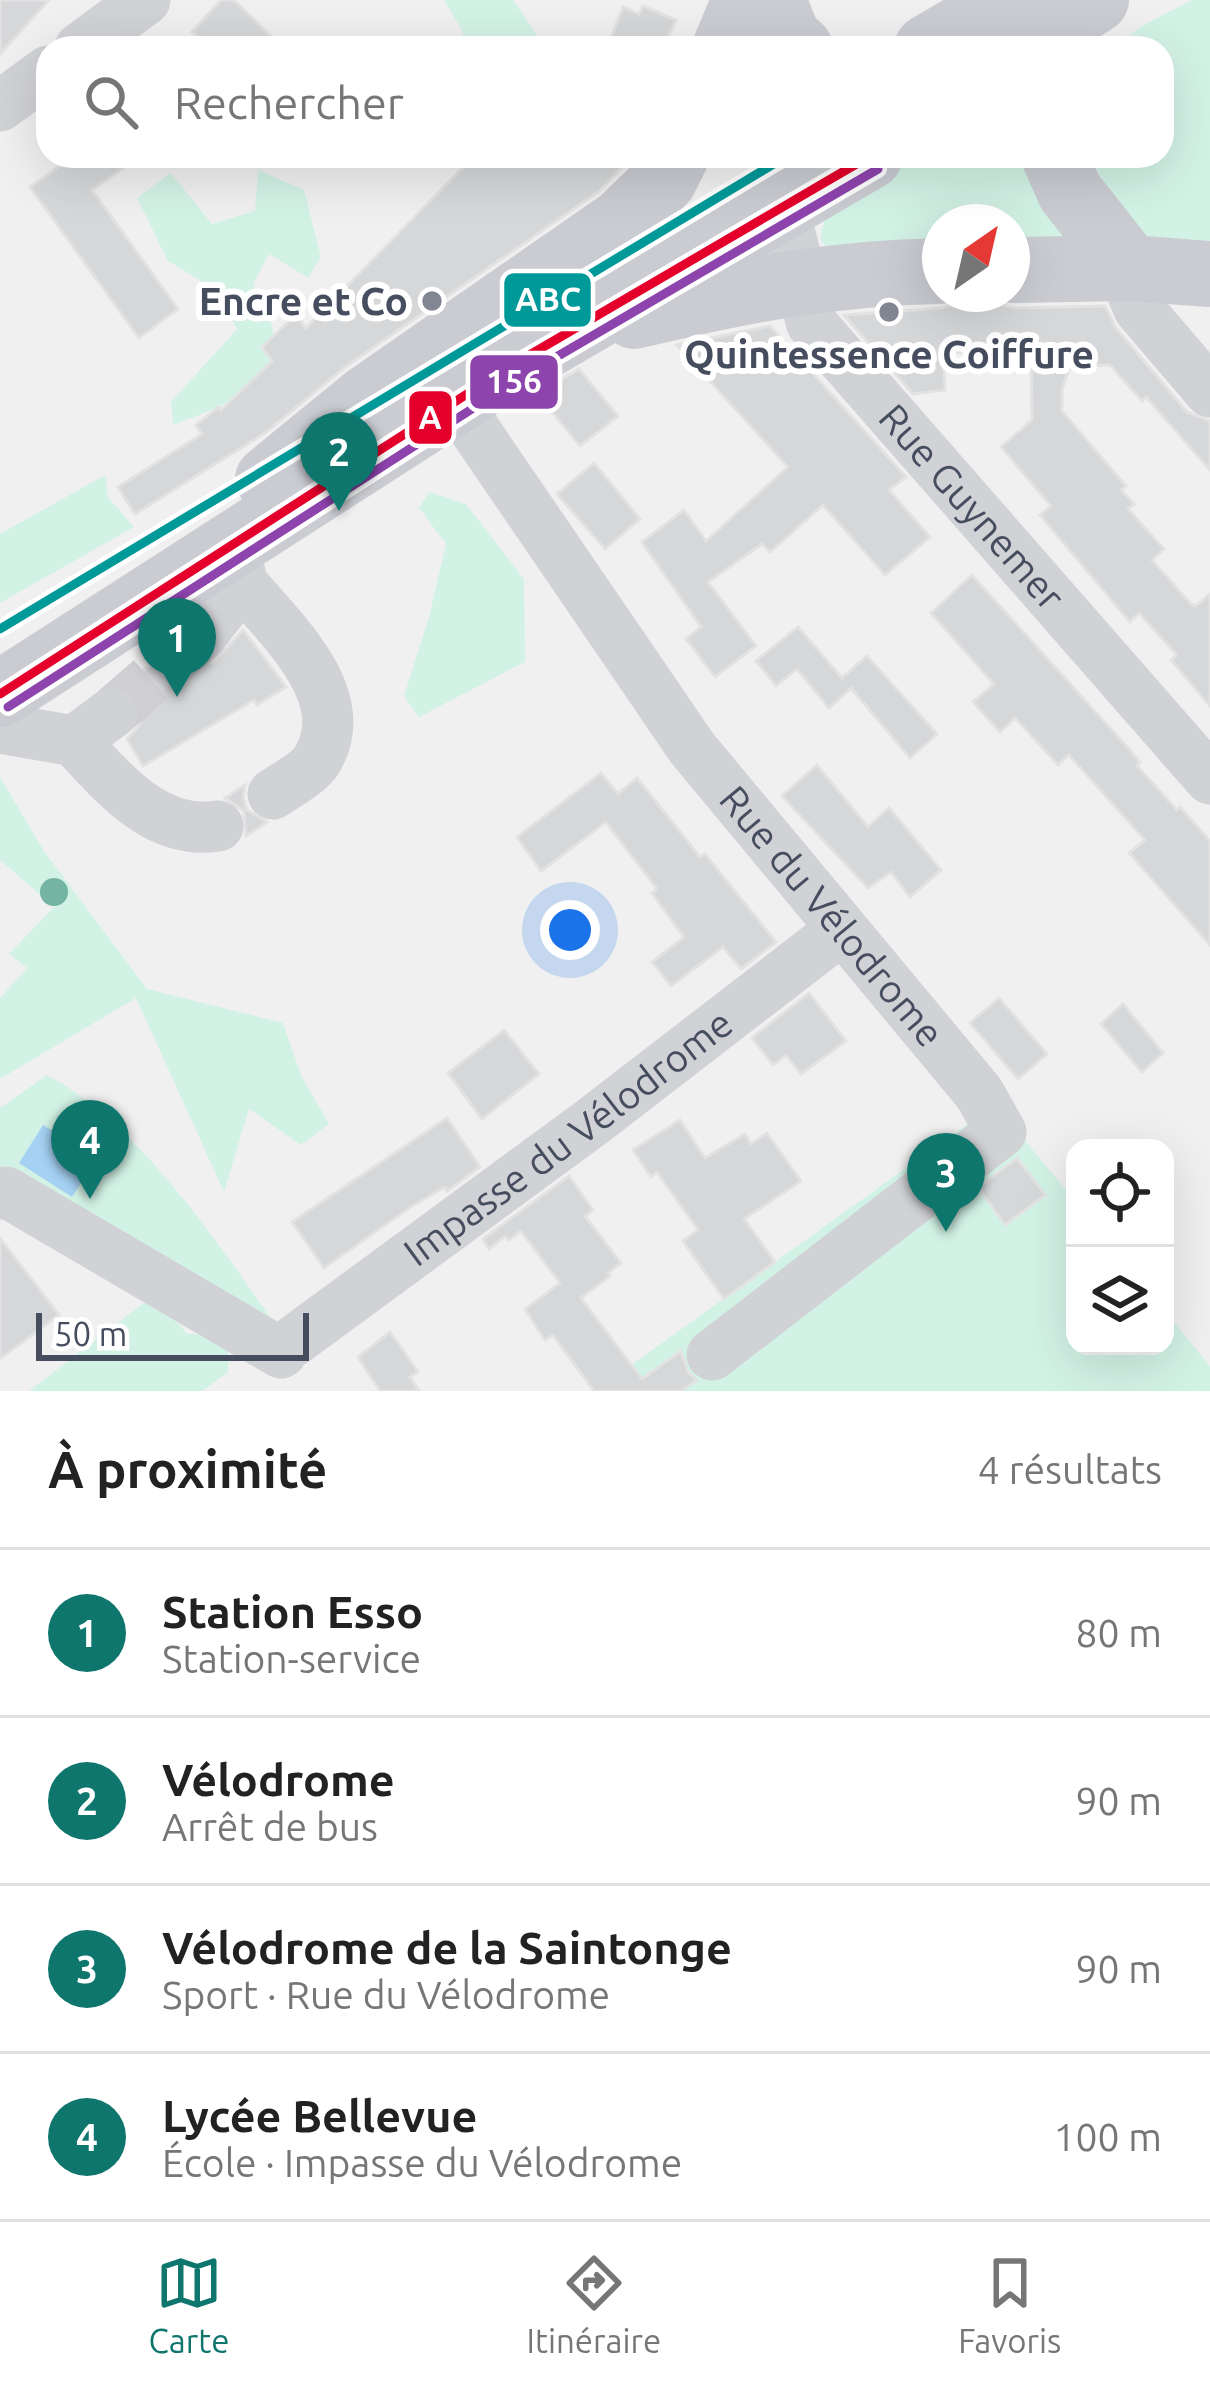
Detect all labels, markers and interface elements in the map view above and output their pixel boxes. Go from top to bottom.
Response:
search box [36,36,1174,168]
icon: search [78,69,144,135]
text: Rechercher [174,77,404,128]
north arrow [922,204,1030,312]
line badge: ABC [502,271,593,329]
place label: Encre et Co [199,279,408,322]
text: ABC [515,280,581,317]
marker: Encre et Co [419,288,445,314]
marker: Quintessence Coiffure [876,299,902,325]
place label: Quintessence Coiffure [684,332,1094,375]
line badge: 156 [468,353,560,411]
text: 156 [486,362,542,399]
line badge: A [407,389,454,446]
street label: Rue Guynemer [871,395,1073,618]
text: A [418,398,442,435]
pin: 2 [300,412,378,511]
pin: 1 [138,598,216,697]
street label: Rue du Vélodrome [712,777,953,1054]
your location [540,900,600,960]
street label: Impasse du Vélodrome [395,1000,740,1274]
pin: 4 [51,1100,129,1199]
pin: 3 [907,1133,985,1232]
map controls [1066,1139,1174,1355]
button: locate [1066,1139,1174,1247]
button: layers [1066,1247,1174,1355]
scale bar [36,1307,309,1360]
text: 50 m [54,1315,127,1352]
text: À proximité [48,1440,327,1498]
text: 4 résultats [978,1448,1162,1491]
text: Station Esso [162,1586,423,1637]
text: 1 [76,1611,98,1654]
text: 80 m [1075,1611,1162,1654]
text: Station-service [162,1637,421,1680]
text: Vélodrome [162,1754,395,1805]
text: 2 [76,1779,98,1822]
text: 90 m [1075,1779,1162,1822]
text: Arrêt de bus [162,1805,378,1848]
text: Vélodrome de la Saintonge [162,1922,732,1973]
text: 3 [76,1947,98,1990]
text: 90 m [1075,1947,1162,1990]
text: Sport · Rue du Vélodrome [162,1973,610,2016]
text: Lycée Bellevue [162,2090,477,2141]
text: 4 [76,2115,98,2158]
text: 100 m [1053,2115,1162,2158]
text: École · Impasse du Vélodrome [162,2141,682,2184]
tab: Carte [149,2250,229,2359]
tab: Itinéraire [526,2250,661,2359]
tab: Favoris [958,2250,1061,2359]

